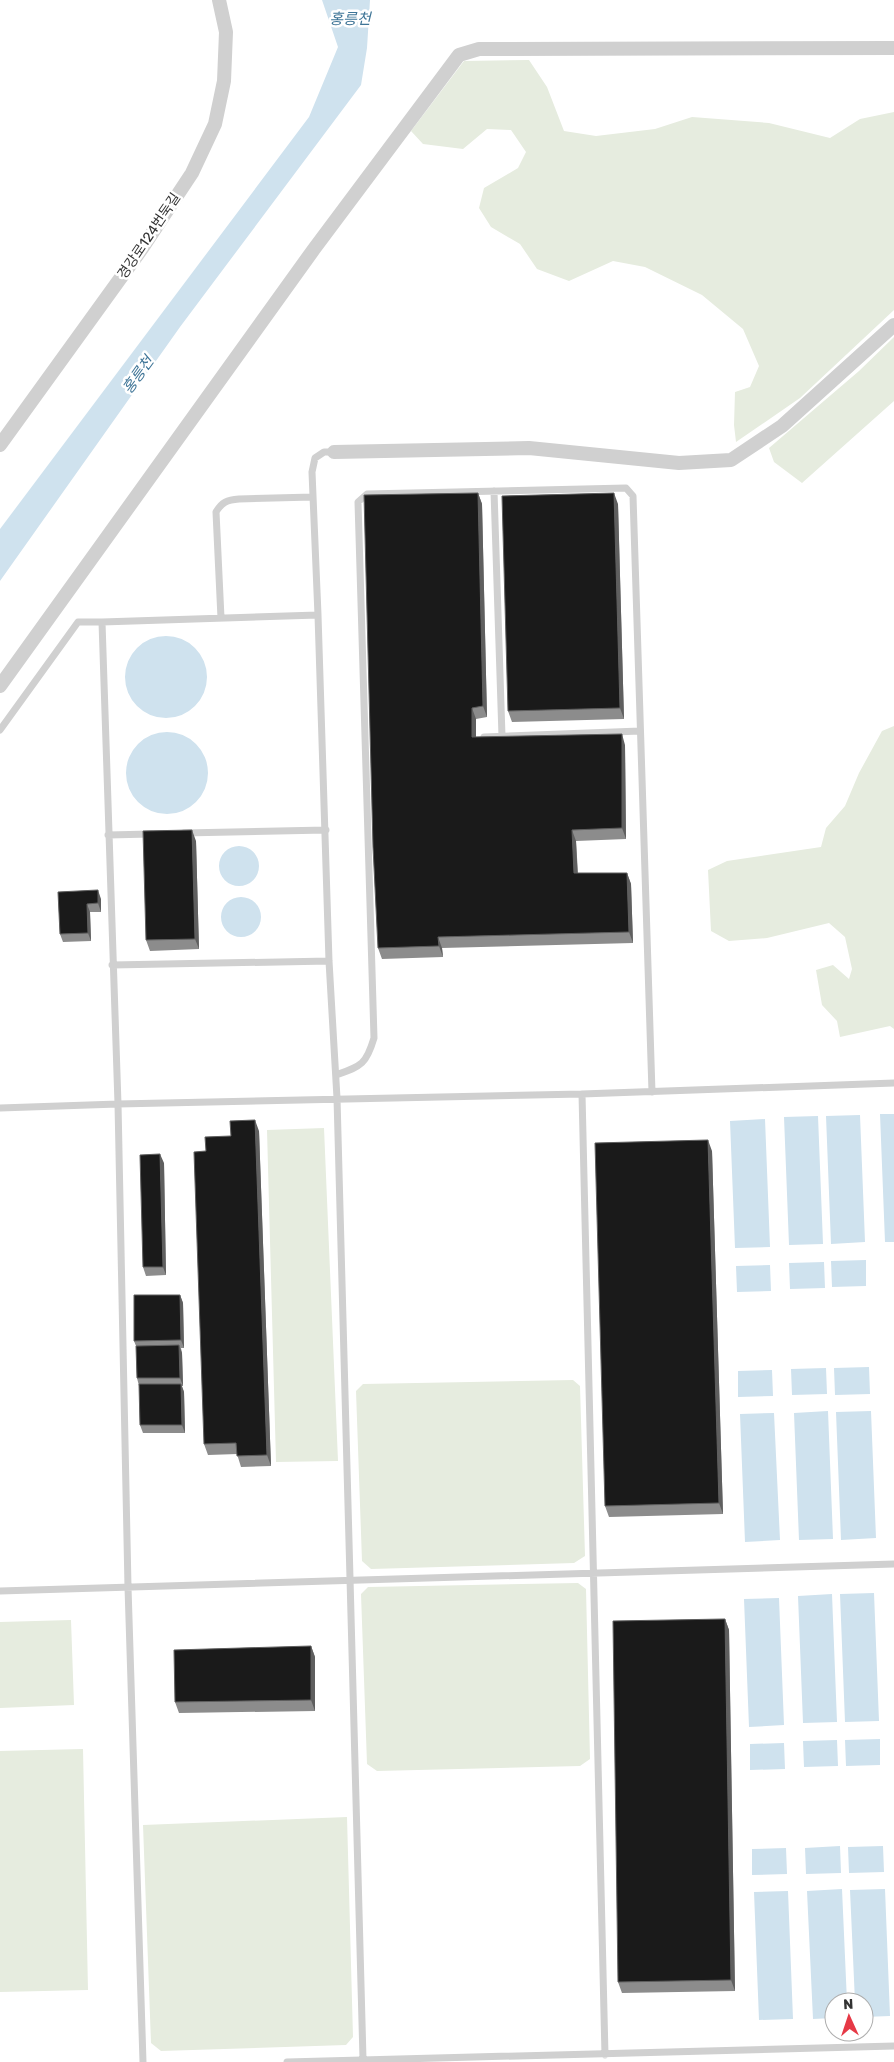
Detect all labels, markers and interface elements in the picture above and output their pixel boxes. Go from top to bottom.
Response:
water label: 홍릉천 [329,10,373,28]
street label: 경강로124번둑길 [114,190,184,282]
water label: 홍릉천 [119,351,159,397]
north arrow [824,1992,874,2042]
text: N [843,1996,854,2013]

